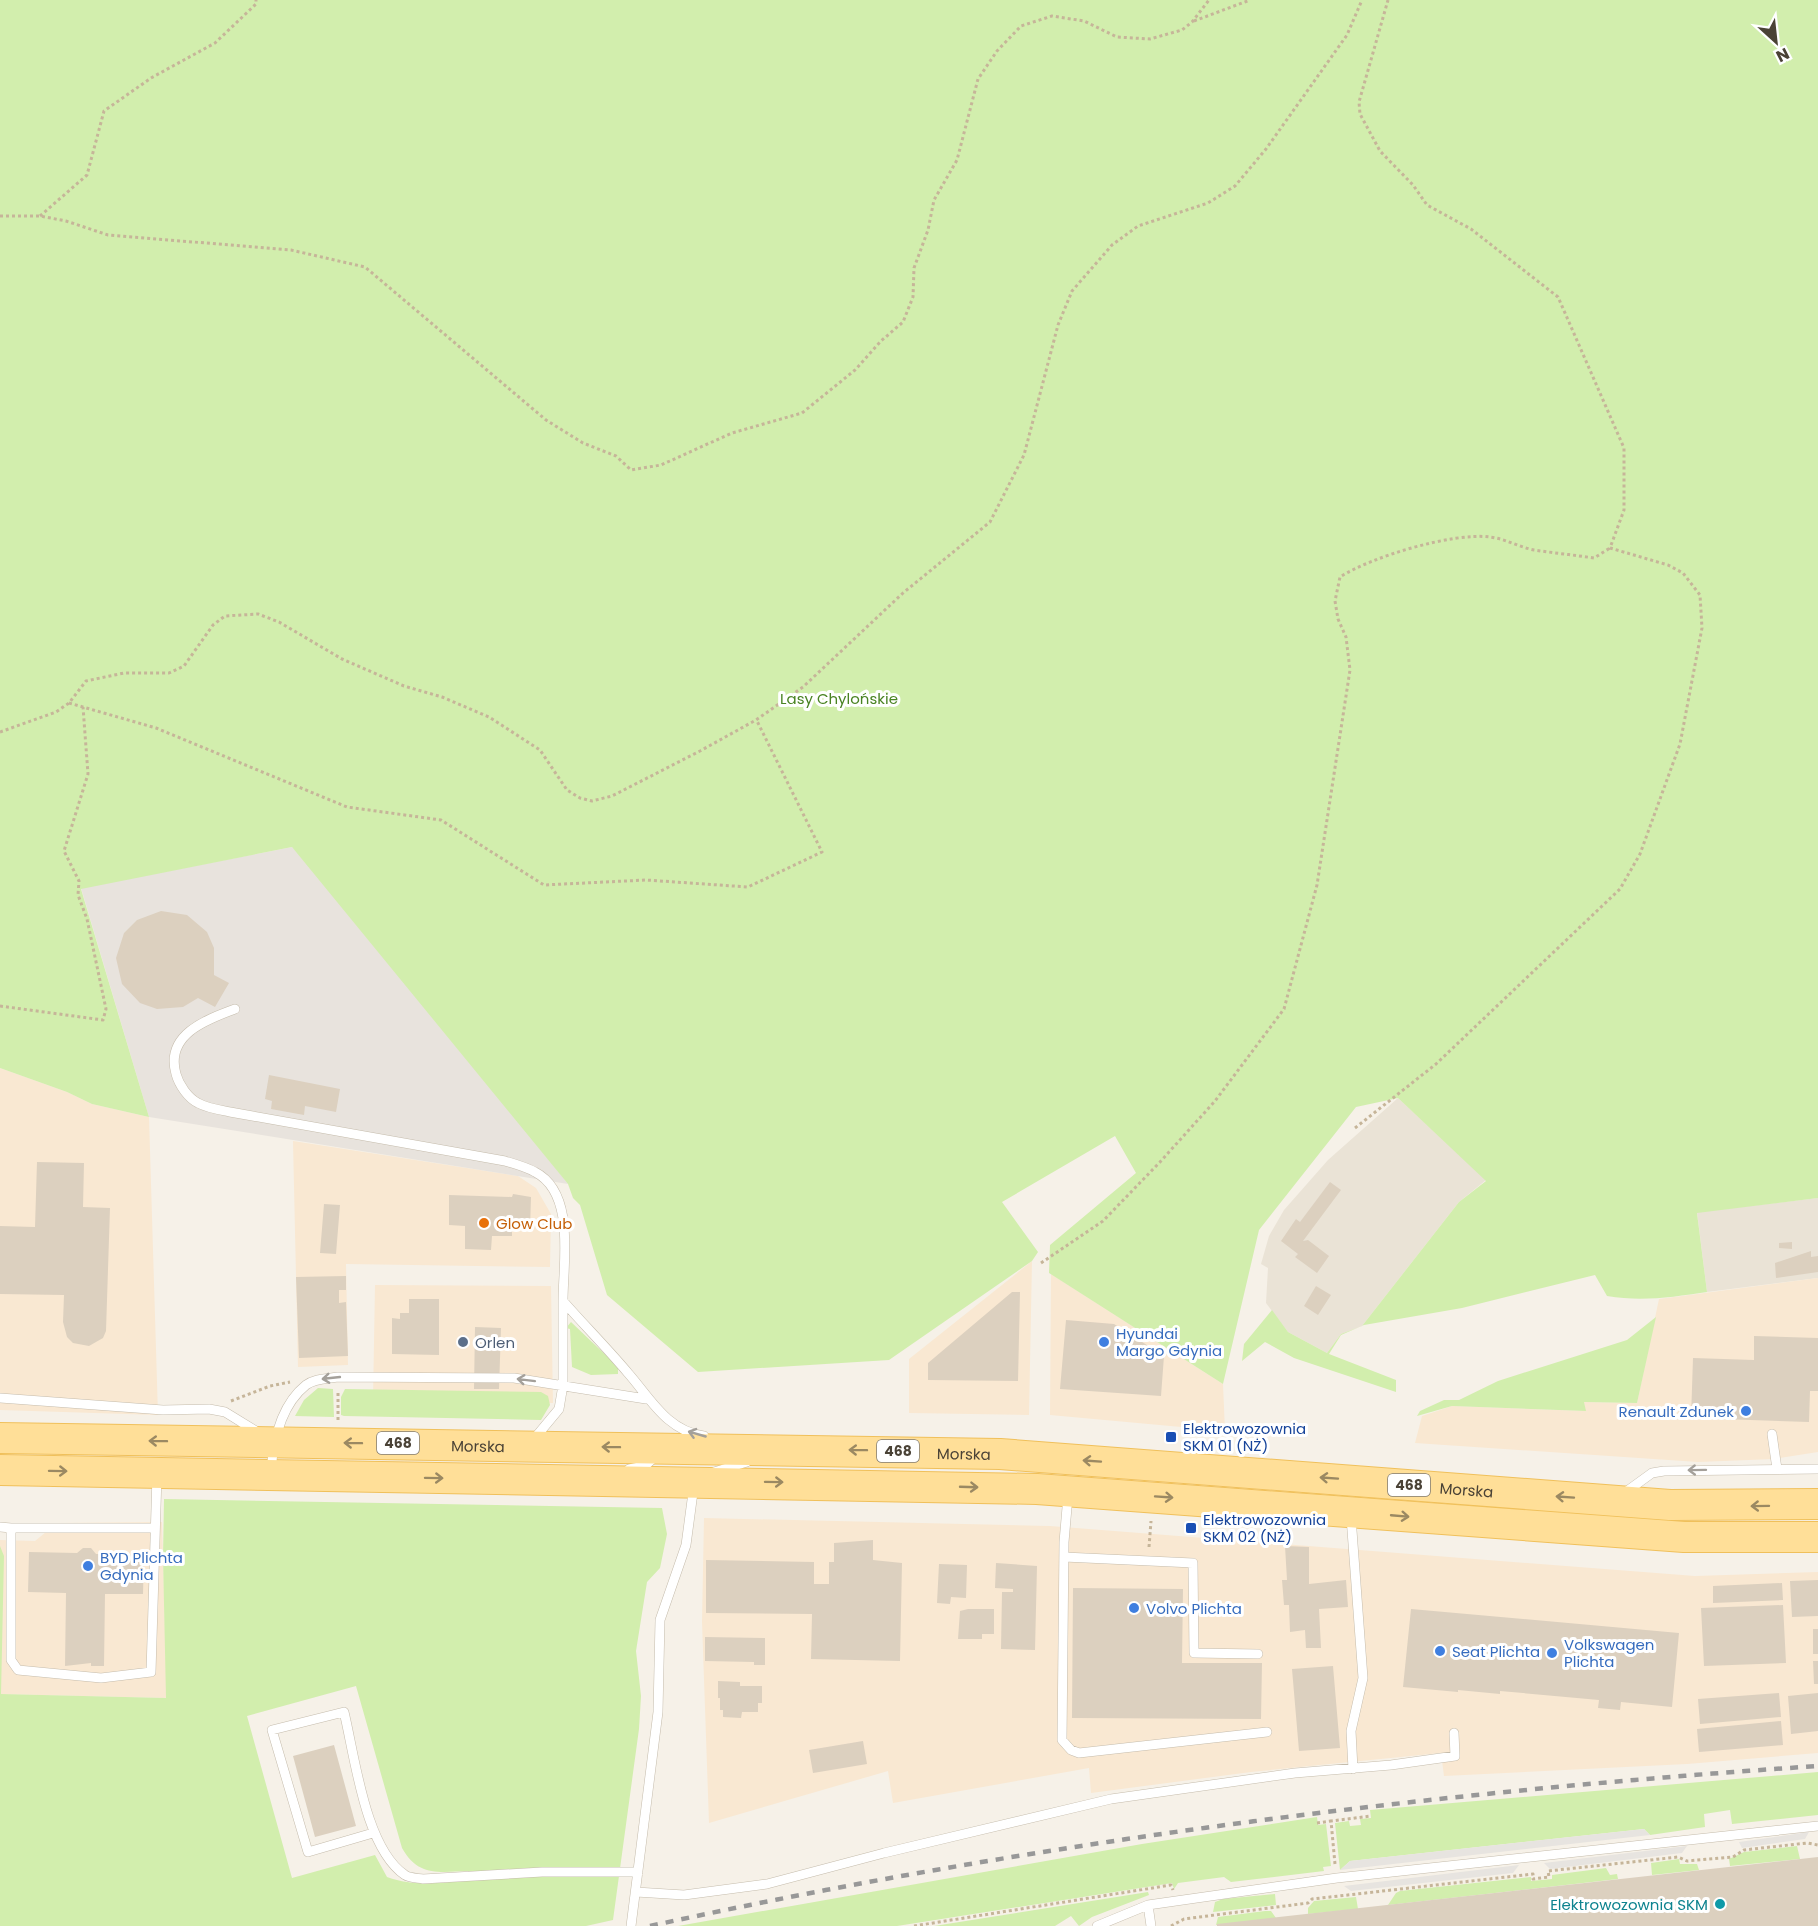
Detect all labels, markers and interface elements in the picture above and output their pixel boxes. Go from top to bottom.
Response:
north arrow [1746,12,1806,72]
text: N [1772,42,1793,68]
park label: Lasy Chylońskie [780,688,898,709]
place label: Glow Club [496,1213,572,1234]
marker: Glow Club [477,1216,491,1230]
place label: Hyundai Margo Gdynia [1116,1323,1222,1361]
place label: Orlen [475,1332,515,1353]
marker: Orlen [456,1335,470,1349]
marker: Hyundai Margo Gdynia [1097,1335,1111,1349]
one-way arrow [322,1373,342,1384]
one-way arrow [517,1374,537,1385]
place label: Renault Zdunek [1619,1401,1734,1422]
marker: Renault Zdunek [1739,1404,1753,1418]
place label: Elektrowozownia SKM 01 (NŻ) [1183,1418,1306,1456]
one-way arrow [687,1427,706,1438]
marker: Elektrowozownia SKM 01 (NŻ) [1164,1430,1178,1444]
road number: 468 [377,1432,419,1454]
one-way arrow [149,1435,169,1447]
street label: Morska [451,1435,505,1457]
one-way arrow [344,1437,364,1449]
road number: 468 [877,1440,919,1462]
one-way arrow [602,1441,622,1452]
street label: Morska [937,1442,991,1464]
one-way arrow [848,1444,868,1456]
one-way arrow [1083,1455,1103,1466]
one-way arrow [1687,1464,1707,1476]
one-way arrow [48,1465,68,1477]
one-way arrow [424,1472,444,1483]
one-way arrow [1319,1473,1339,1484]
road number: 468 [1388,1474,1430,1496]
one-way arrow [763,1476,783,1488]
street label: Morska [1439,1477,1494,1502]
one-way arrow [958,1481,978,1492]
one-way arrow [1555,1491,1575,1502]
one-way arrow [1153,1492,1173,1503]
one-way arrow [1750,1500,1770,1512]
place label: Elektrowozownia SKM 02 (NŻ) [1203,1509,1326,1547]
one-way arrow [1389,1511,1409,1522]
marker: Elektrowozownia SKM 02 (NŻ) [1184,1521,1198,1535]
place label: BYD Plichta Gdynia [100,1547,183,1585]
marker: BYD Plichta Gdynia [81,1559,95,1573]
place label: Volvo Plichta [1146,1598,1242,1619]
marker: Volvo Plichta [1127,1601,1141,1615]
place label: Volkswagen Plichta [1564,1634,1654,1672]
place label: Seat Plichta [1452,1641,1540,1662]
marker: Seat Plichta [1433,1644,1447,1658]
marker: Volkswagen Plichta [1545,1646,1559,1660]
place label: Elektrowozownia SKM [1550,1894,1708,1915]
marker: Elektrowozownia SKM [1713,1897,1727,1911]

